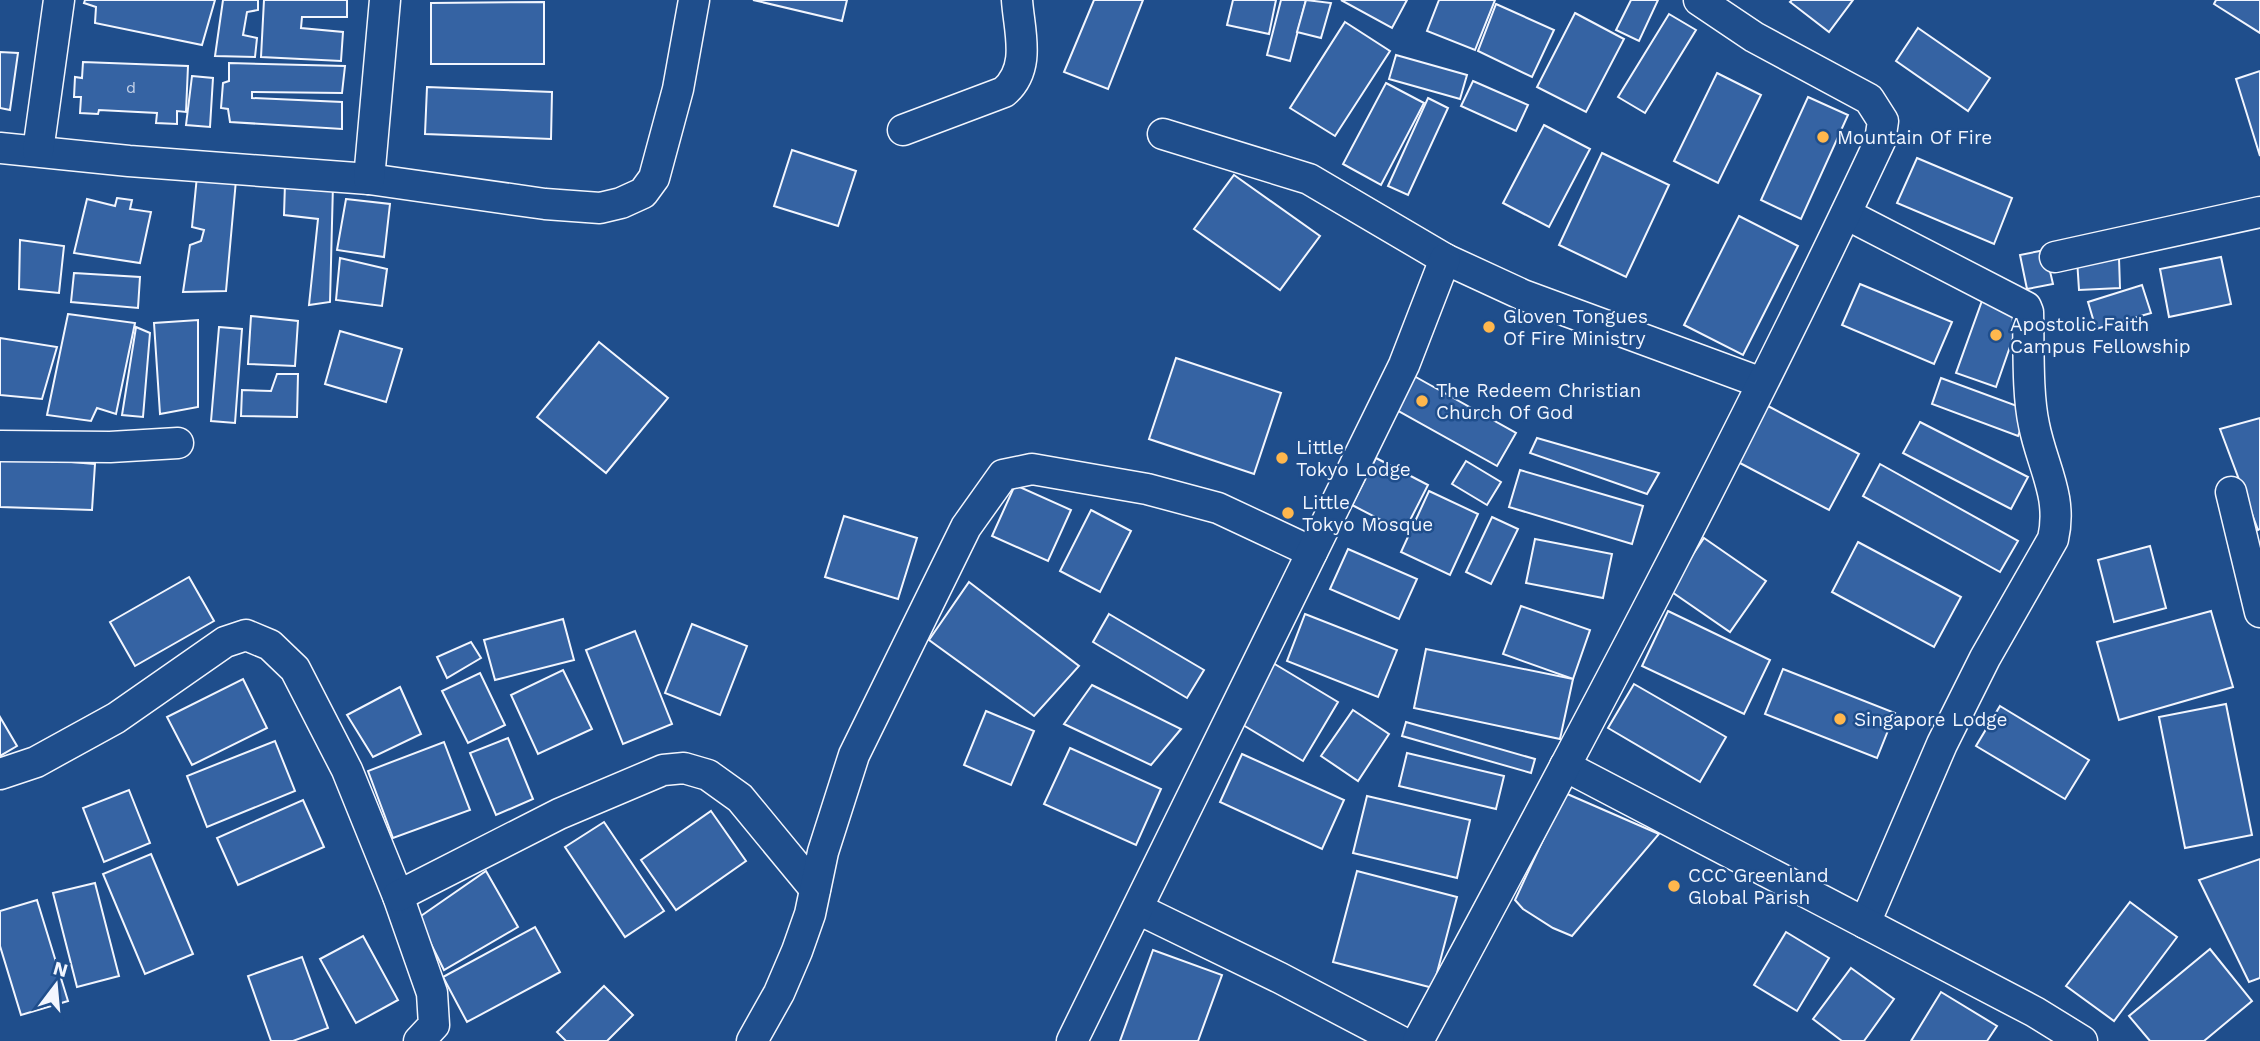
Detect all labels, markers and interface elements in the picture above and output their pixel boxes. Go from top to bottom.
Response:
house number: d [126,78,136,97]
place label: Mountain Of Fire [1837,126,1992,149]
marker: Mountain Of Fire [1815,129,1831,145]
place label: Gloven Tongues Of Fire Ministry [1503,305,1648,350]
place label: Apostolic Faith Campus Fellowship [2010,313,2191,358]
marker: Gloven Tongues Of Fire Ministry [1481,319,1497,335]
marker: Apostolic Faith Campus Fellowship [1988,327,2004,343]
place label: The Redeem Christian Church Of God [1436,379,1641,424]
marker: The Redeem Christian Church Of God [1414,393,1430,409]
place label: Little Tokyo Lodge [1296,436,1411,481]
marker: Little Tokyo Lodge [1274,450,1290,466]
place label: Little Tokyo Mosque [1302,491,1433,536]
marker: Little Tokyo Mosque [1280,505,1296,521]
place label: Singapore Lodge [1854,708,2007,731]
marker: Singapore Lodge [1832,711,1848,727]
place label: CCC Greenland Global Parish [1688,864,1829,909]
marker: CCC Greenland Global Parish [1666,878,1682,894]
north arrow [21,950,91,1020]
text: N [51,956,70,982]

